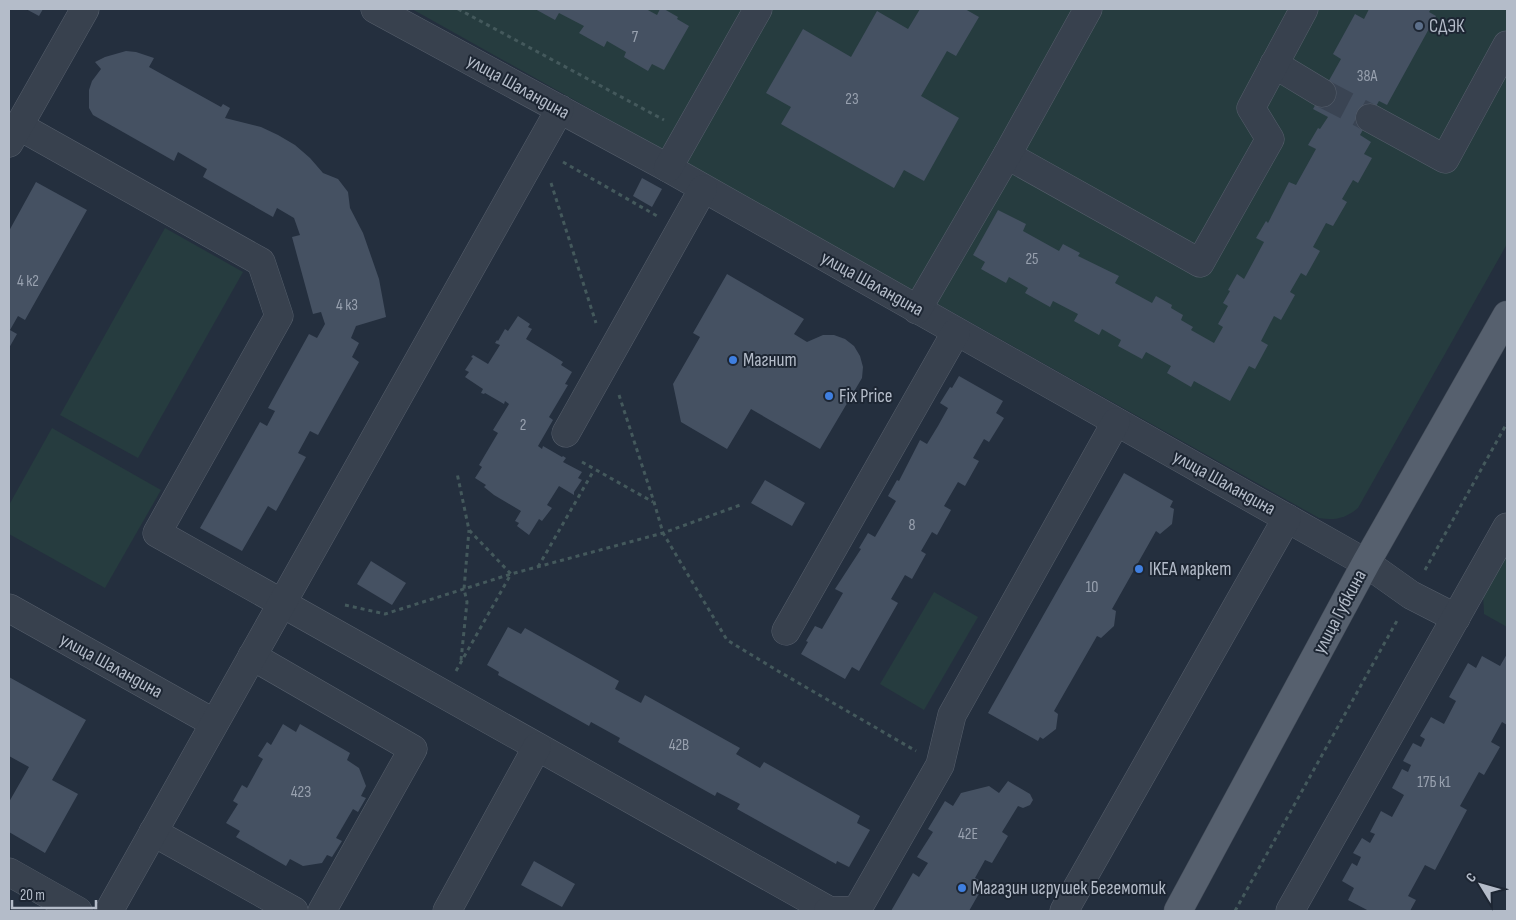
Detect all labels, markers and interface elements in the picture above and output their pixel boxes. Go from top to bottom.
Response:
place label: СДЭК [1429,15,1465,38]
marker: СДЭК [1413,20,1425,32]
house number: 7 [632,28,639,47]
street label: улица Шаландина [463,49,573,125]
house number: 38А [1357,67,1377,86]
house number: 23 [845,90,859,109]
street label: улица Шаландина [817,246,927,322]
house number: 25 [1025,250,1039,269]
house number: 4 к2 [17,272,39,291]
house number: 4 к3 [336,296,358,315]
place label: Магнит [743,349,797,372]
marker: Магнит [727,354,739,366]
place label: Fix Price [839,385,892,408]
marker: Fix Price [823,390,835,402]
house number: 2 [520,416,526,435]
street label: улица Шаландина [1169,445,1279,521]
house number: 8 [908,516,916,535]
place label: IKEA маркет [1149,558,1231,581]
marker: IKEA маркет [1133,563,1145,575]
street label: улица Губкина [1308,566,1372,658]
house number: 10 [1086,578,1098,597]
street label: улица Шаландина [56,628,166,704]
house number: 42В [669,736,689,755]
house number: 17Б к1 [1417,773,1451,792]
house number: 42З [291,783,311,802]
house number: 42Е [958,825,978,844]
north arrow [1456,860,1506,910]
text: С [1462,869,1480,885]
place label: Магазин игрушек Бегемотик [972,877,1166,900]
scale bar [12,878,96,910]
marker: Магазин игрушек Бегемотик [956,882,968,894]
text: 20 m [20,886,45,905]

